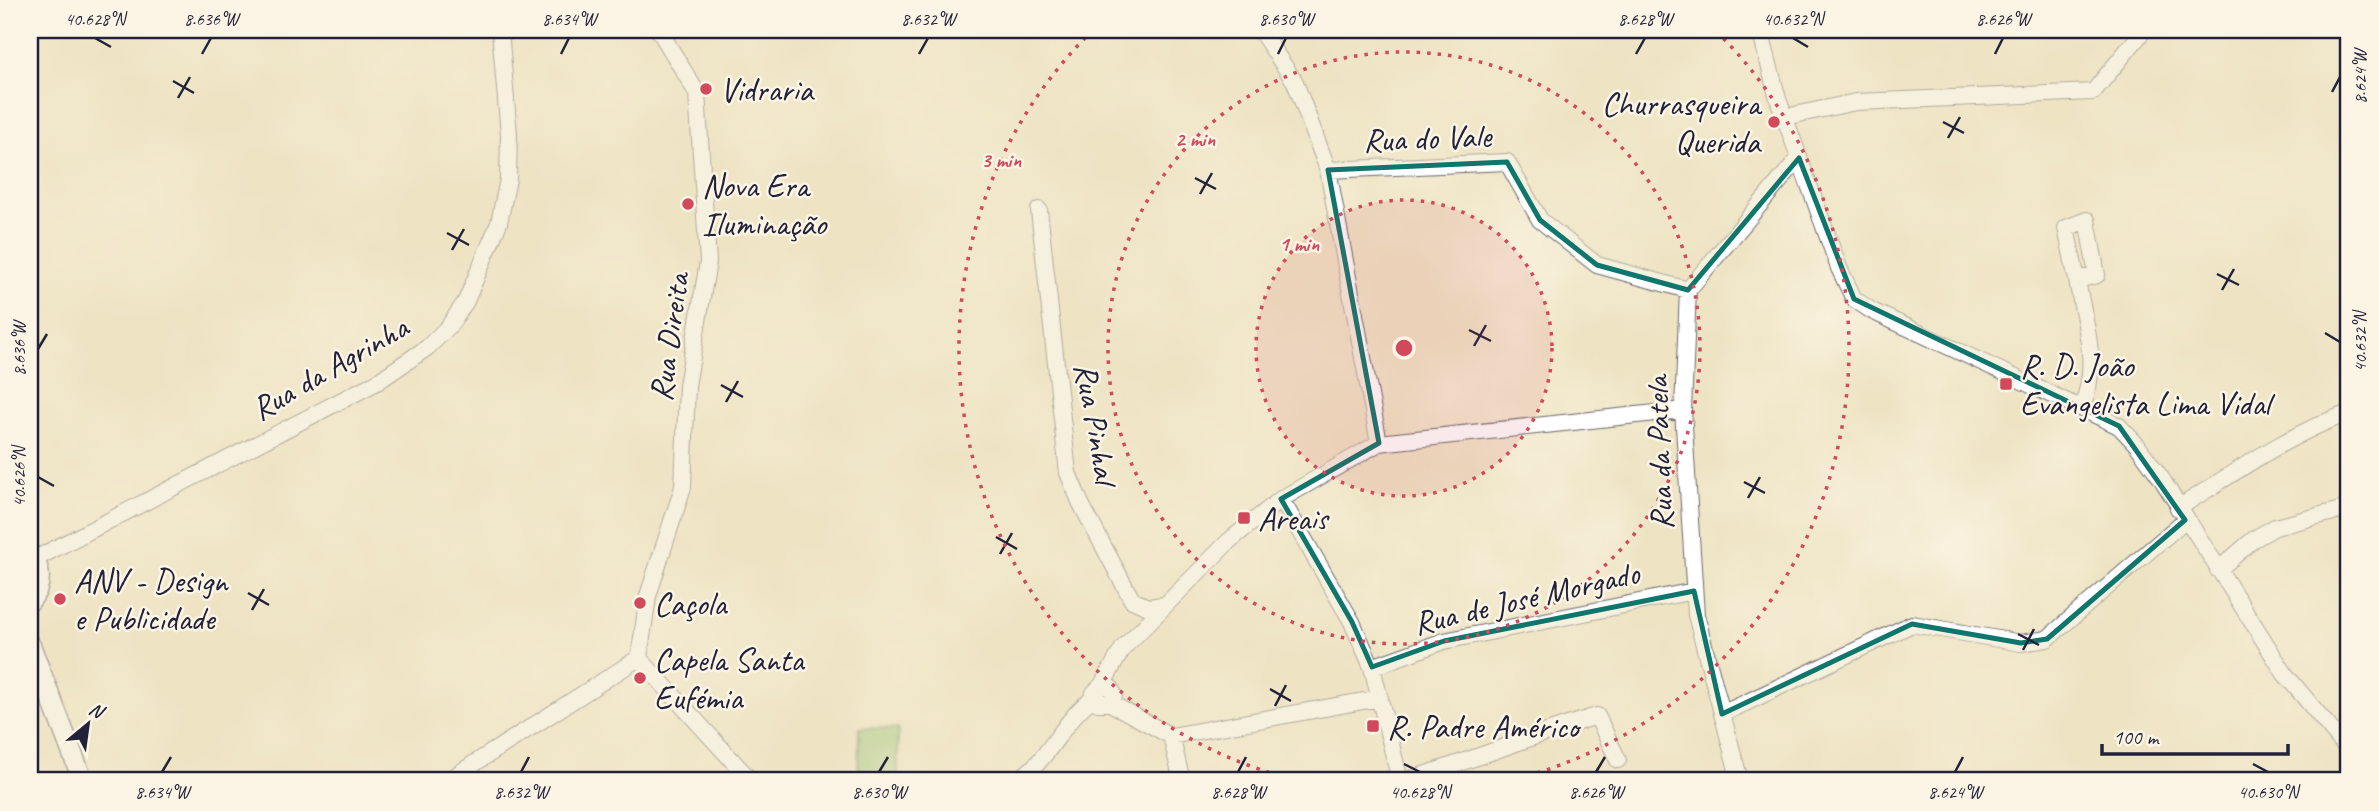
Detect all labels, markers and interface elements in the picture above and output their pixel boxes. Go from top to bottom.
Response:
text: 40.628°N [65,8,128,30]
text: 8.636°W [184,8,241,30]
text: 8.634°W [542,8,599,30]
text: 8.632°W [901,8,958,30]
text: 8.630°W [1259,8,1316,30]
text: 8.628°W [1618,8,1675,30]
text: 40.632°N [1763,8,1826,30]
text: 8.626°W [1976,8,2033,30]
text: 8.624°W [2349,47,2371,104]
place label: Vidraria [720,69,815,111]
marker: Vidraria [698,81,714,97]
place label: Churrasqueira Querida [1602,83,1763,163]
marker: Churrasqueira Querida [1766,114,1782,130]
street label: Rua do Vale [1362,115,1494,161]
text: 2 min [1175,126,1215,152]
text: 3 min [981,147,1021,173]
place label: Nova Era Iluminação [702,165,829,245]
marker: Nova Era Iluminação [680,196,696,212]
text: 1 min [1279,231,1319,257]
street label: Rua Direita [639,268,699,404]
street label: Rua da Agrinha [244,305,417,430]
text: 40.632°N [2349,309,2371,372]
text: 8.636°W [8,319,30,376]
centre of rings [1392,336,1416,360]
place label: R. D. João Evangelista Lima Vidal [2020,345,2276,425]
street label: Rua Pinhal [1065,360,1128,492]
street label: Rua da Patela [1635,373,1683,531]
marker: R. D. João Evangelista Lima Vidal [1998,376,2014,392]
text: 40.626°N [8,444,30,507]
place label: Areais [1258,498,1330,540]
marker: Areais [1236,510,1252,526]
street label: Rua de José Morgado [1409,551,1644,644]
place label: ANV - Design e Publicidade [74,560,230,640]
place label: Caçola [654,583,728,625]
marker: ANV - Design e Publicidade [52,591,68,607]
marker: Caçola [632,595,648,611]
place label: Capela Santa Eufémia [654,639,805,719]
marker: Capela Santa Eufémia [632,670,648,686]
north arrow [52,688,122,758]
text: N [85,697,110,725]
place label: R. Padre Américo [1387,706,1582,748]
scale bar [2102,713,2288,757]
marker: R. Padre Américo [1365,718,1381,734]
text: 100 m [2113,724,2160,750]
text: 8.634°W [135,781,192,803]
text: 8.632°W [494,781,551,803]
text: 8.630°W [852,781,909,803]
text: 8.628°W [1211,781,1268,803]
text: 40.628°N [1390,781,1453,803]
text: 8.626°W [1569,781,1626,803]
text: 8.624°W [1928,781,1985,803]
text: 40.630°N [2238,781,2301,803]

